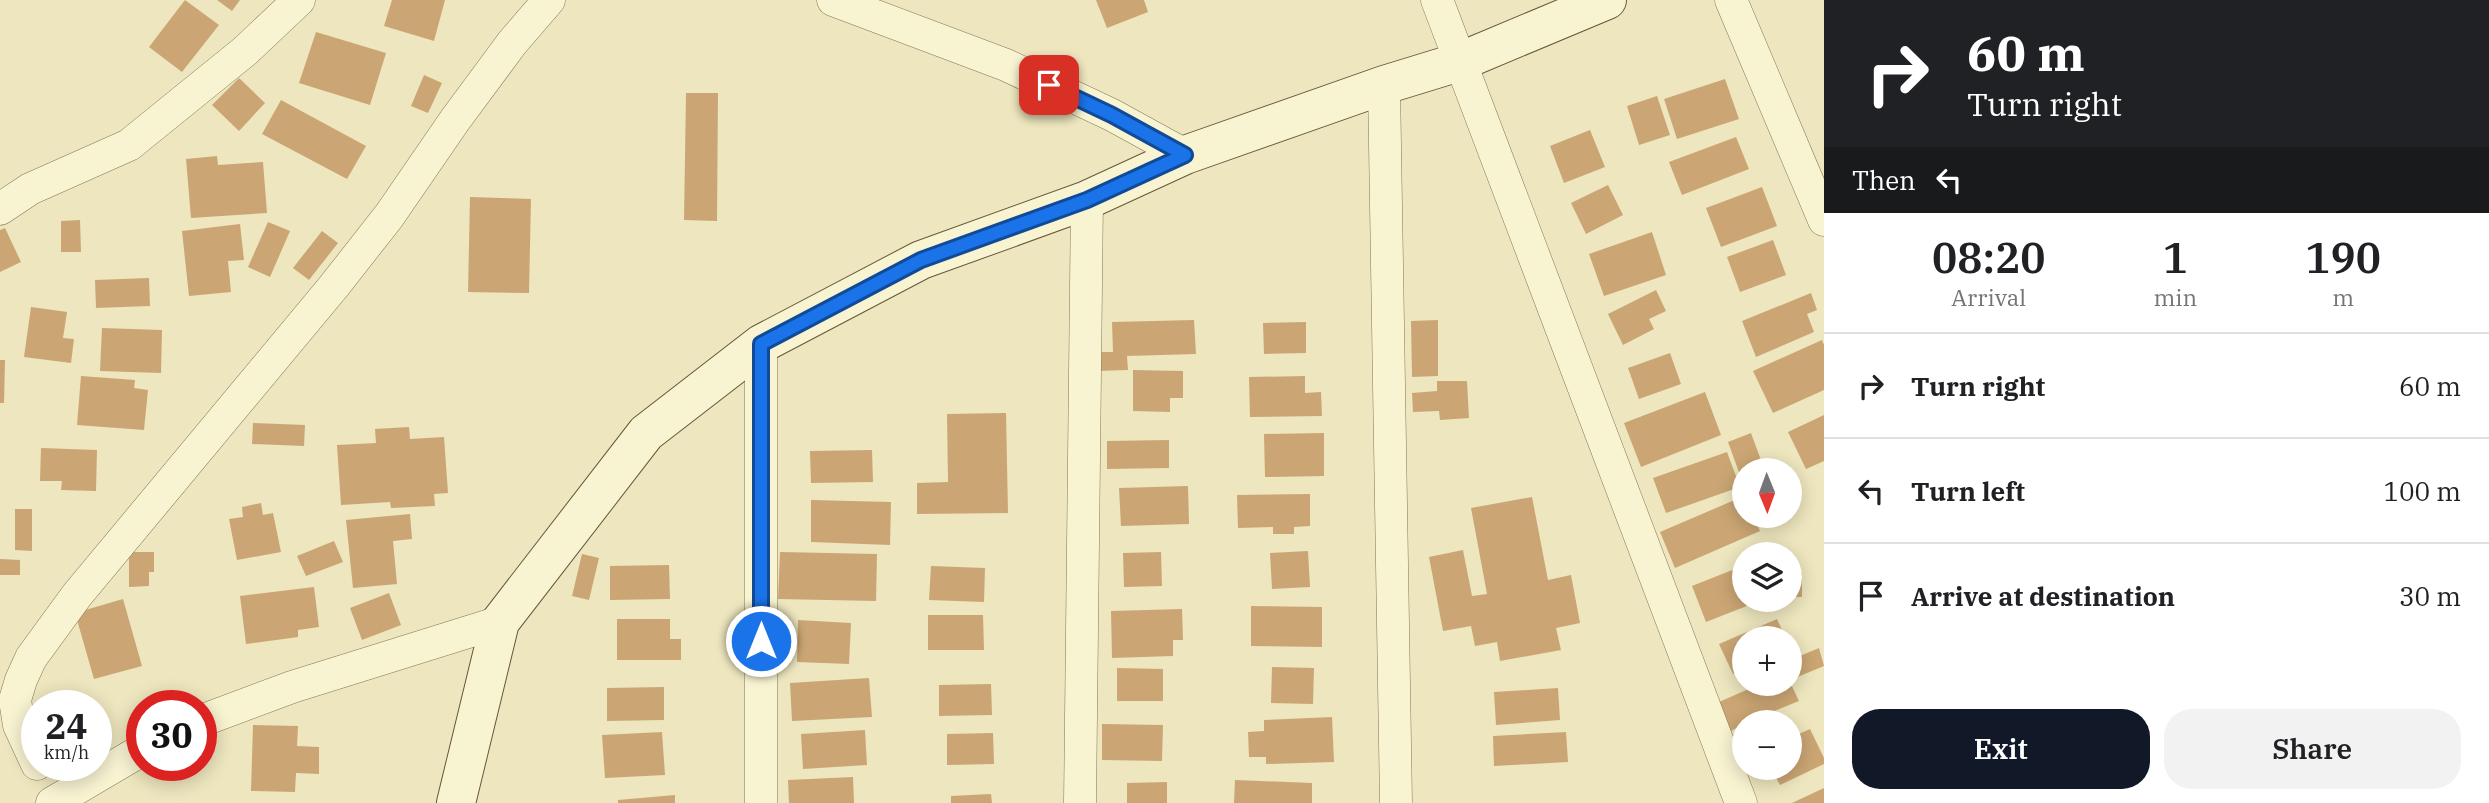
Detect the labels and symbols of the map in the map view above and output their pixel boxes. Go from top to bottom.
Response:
pin [1019,55,1079,115]
north arrow [1732,458,1802,528]
position arrow [724,604,798,678]
speed limit sign: 30 [126,690,217,781]

